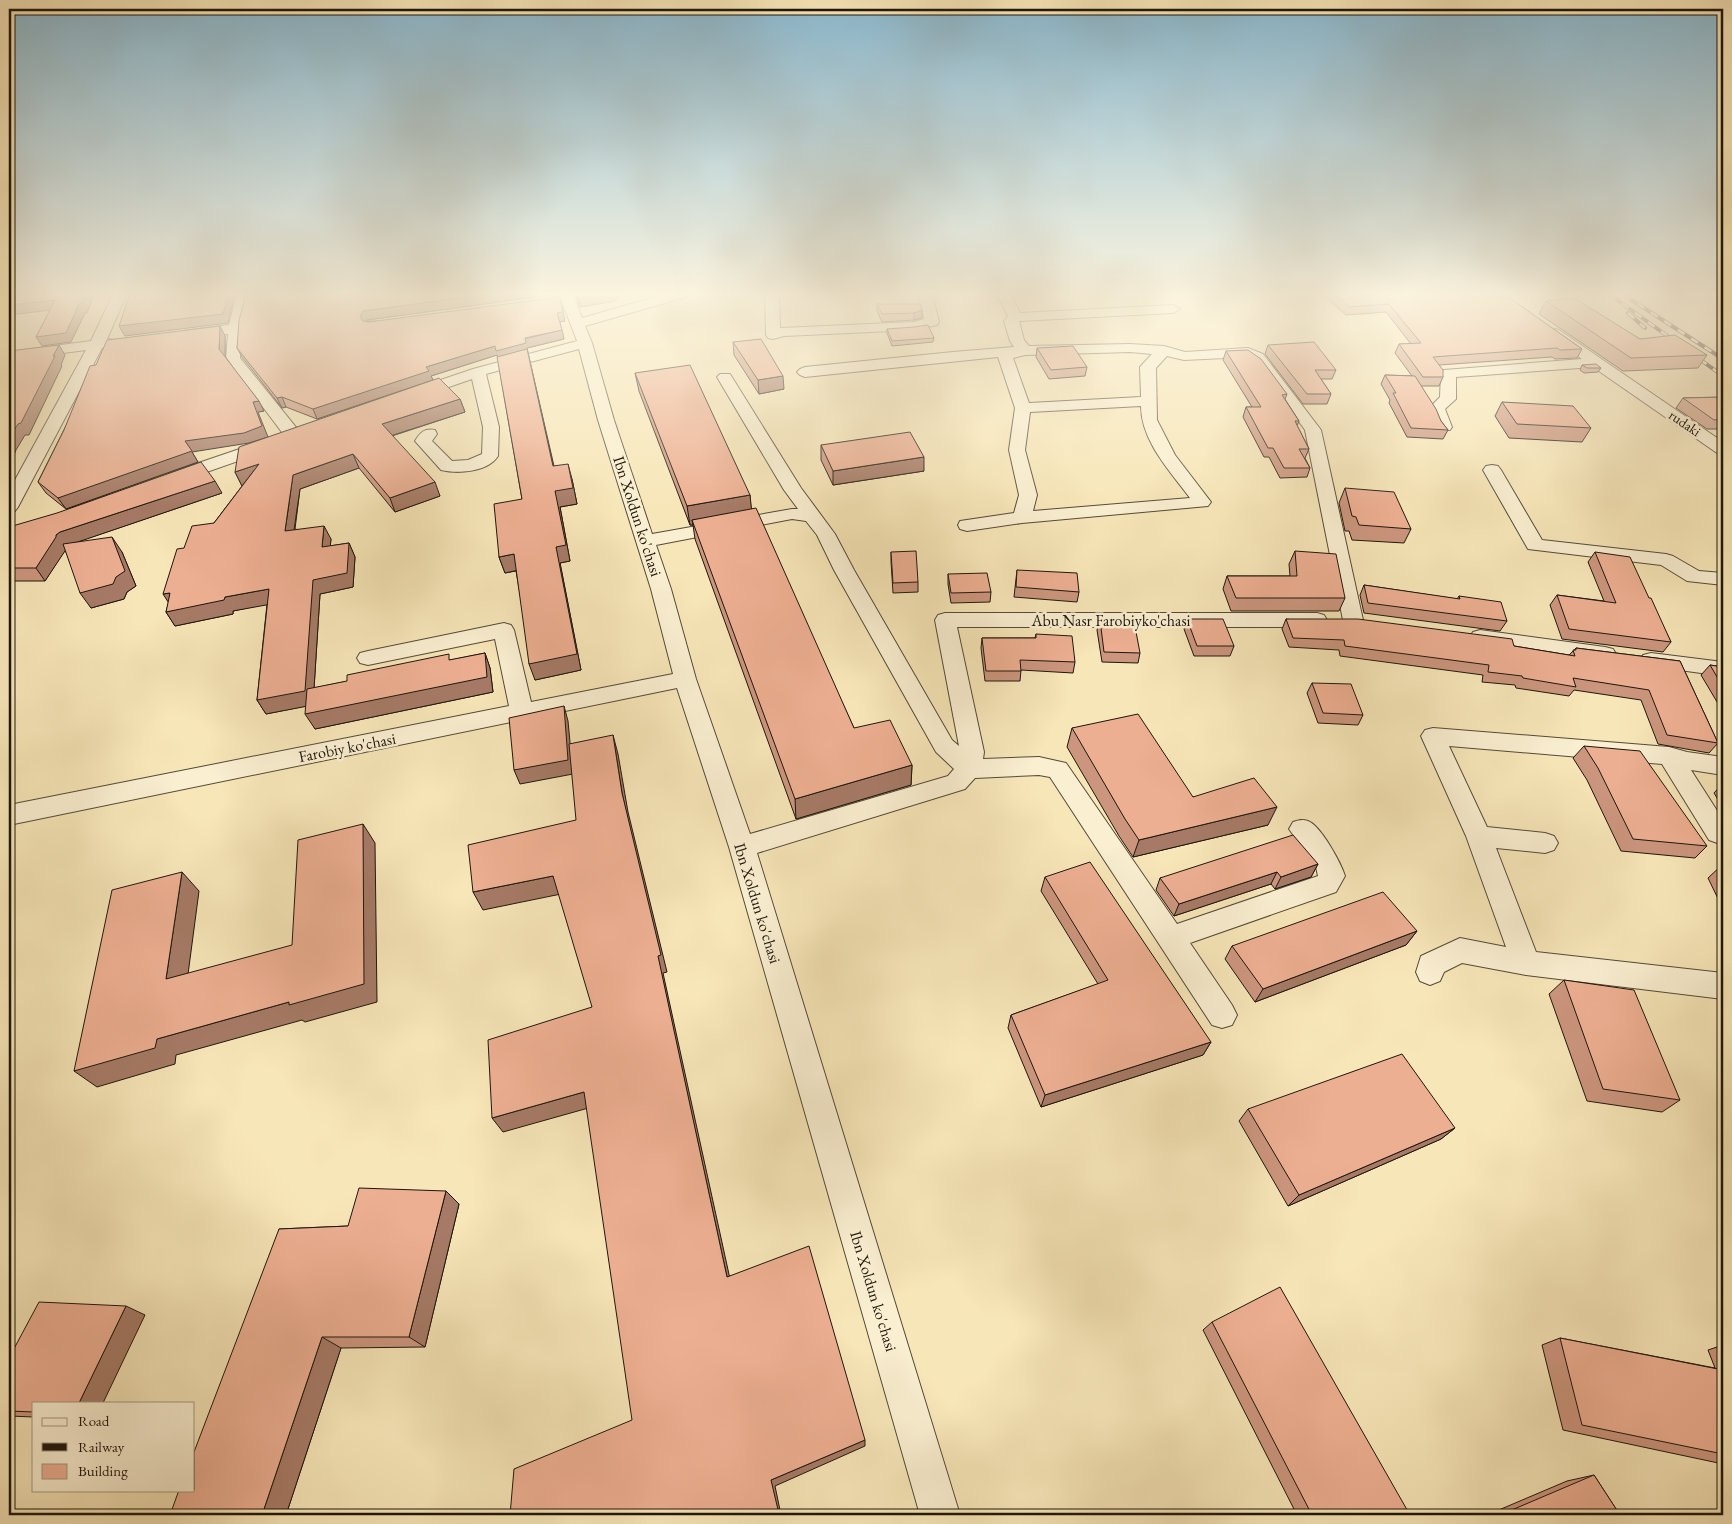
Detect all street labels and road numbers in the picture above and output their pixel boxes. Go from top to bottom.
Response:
street label: rudaki [1666,406,1705,440]
street label: Ibn Xoldun ko'chasi [608,453,667,579]
street label: Abu Nasr Farobiyko'chasi [1030,610,1191,631]
street label: Farobiy ko'chasi [297,728,398,767]
street label: Ibn Xoldun ko'chasi [729,840,786,966]
street label: Ibn Xoldun ko'chasi [845,1228,902,1354]

